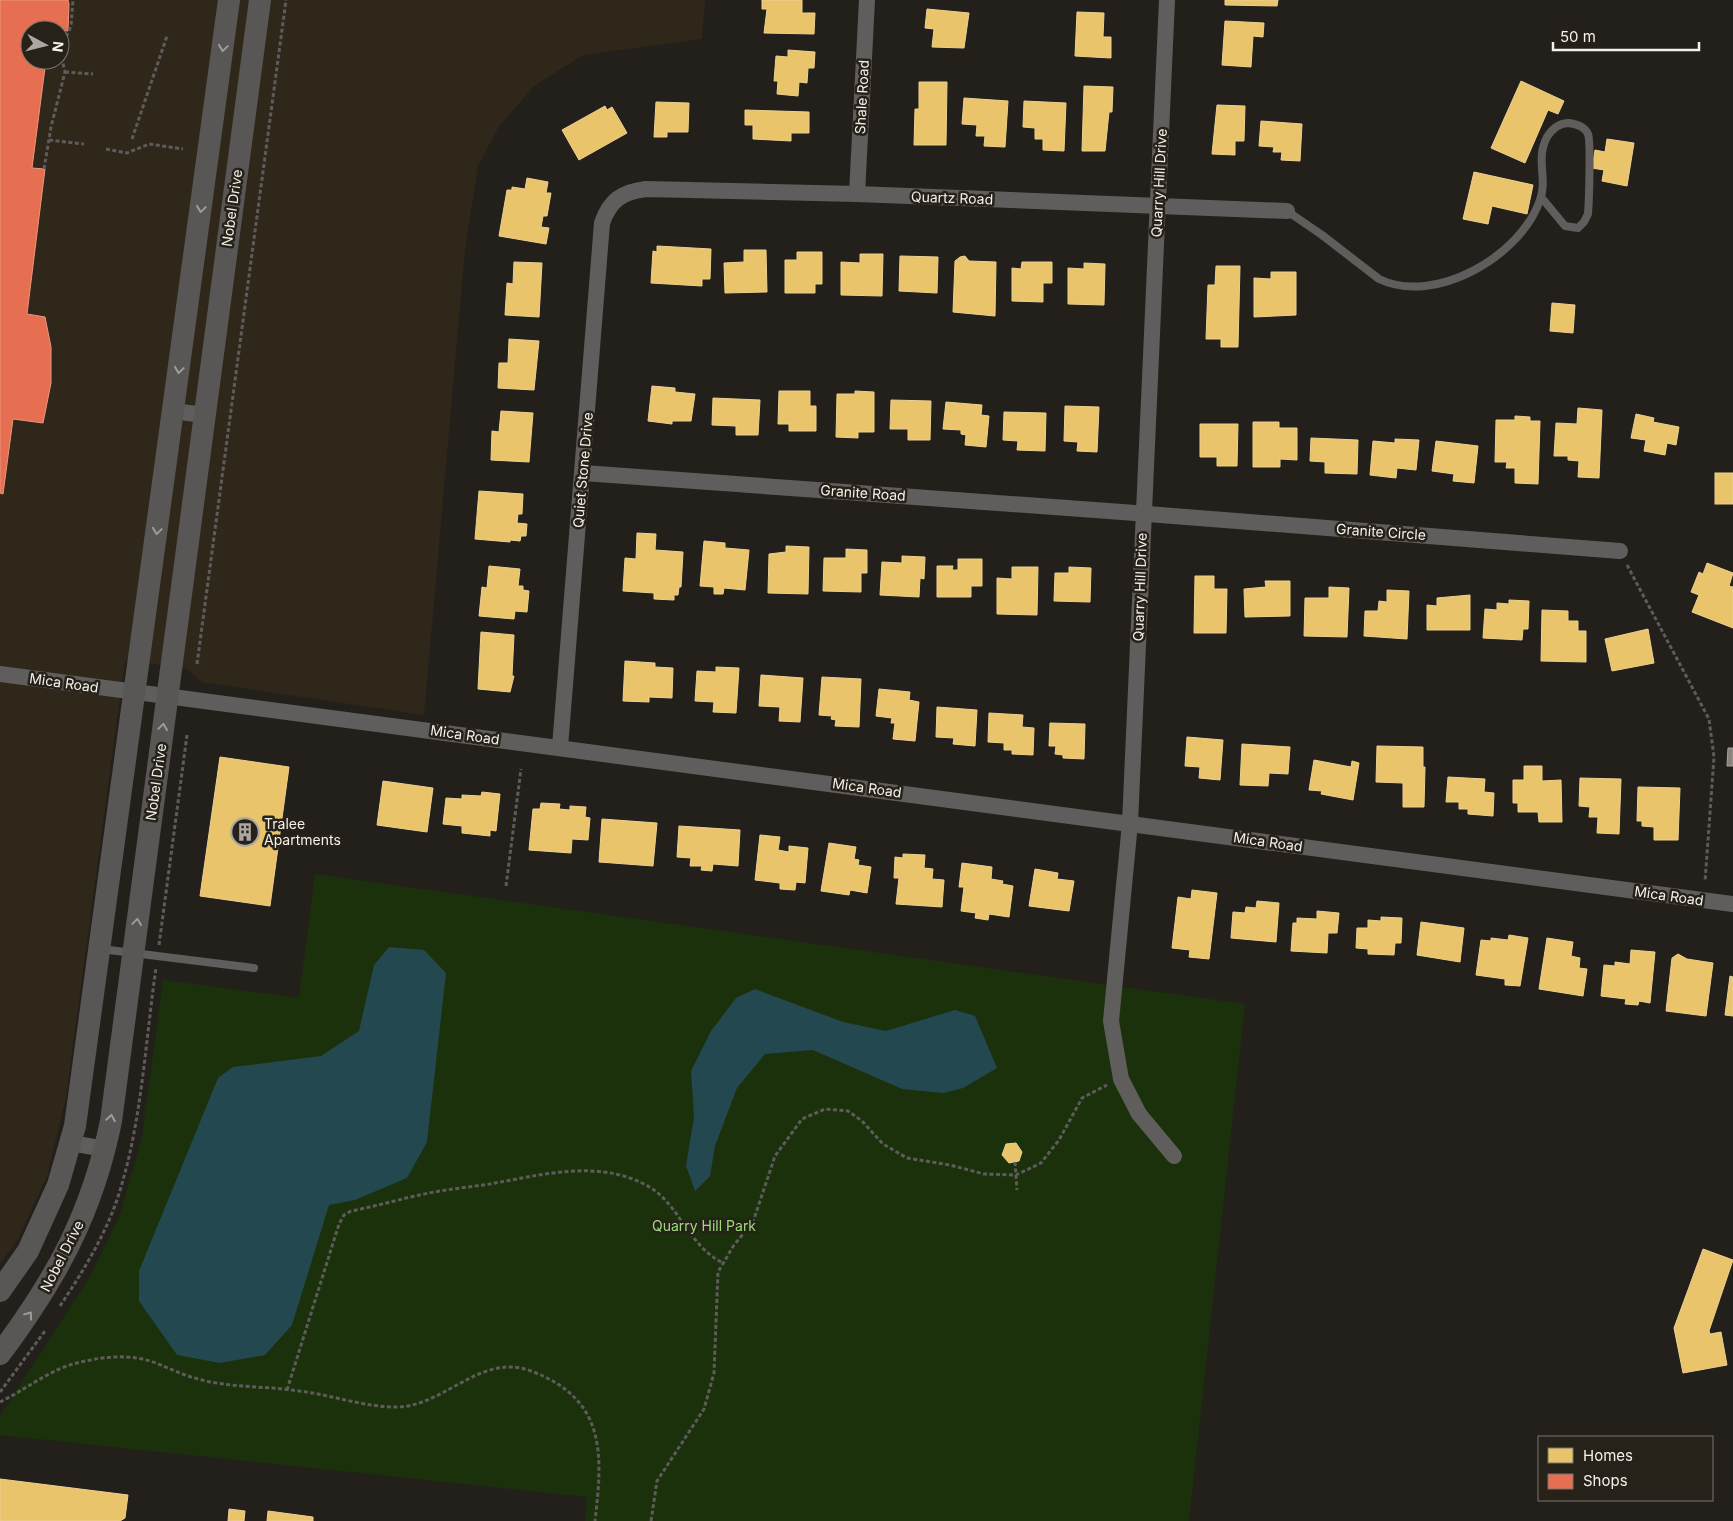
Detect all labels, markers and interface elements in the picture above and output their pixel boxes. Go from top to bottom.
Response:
north arrow [20,20,70,70]
scale bar [1553,20,1699,52]
text: 50 m [1560,27,1596,46]
text: N [49,40,67,53]
one-way arrow [218,45,229,53]
street label: Shale Road [851,59,872,135]
street label: Quarry Hill Drive [1147,128,1170,238]
street label: Nobel Drive [218,168,245,248]
street label: Quartz Road [911,188,993,207]
one-way arrow [196,206,207,214]
one-way arrow [174,367,185,375]
street label: Quiet Stone Drive [569,411,596,528]
street label: Granite Road [820,481,906,504]
street label: Granite Circle [1336,520,1427,543]
one-way arrow [152,527,162,536]
street label: Quarry Hill Drive [1129,532,1150,642]
street label: Mica Road [28,669,100,696]
street label: Mica Road [429,721,501,748]
one-way arrow [157,722,168,730]
street label: Nobel Drive [142,742,169,822]
street label: Mica Road [831,774,903,801]
place label: Tralee Apartments [264,815,341,848]
building icon: Tralee Apartments [230,817,260,847]
street label: Mica Road [1232,828,1304,855]
street label: Mica Road [1633,882,1705,909]
one-way arrow [131,918,142,926]
one-way arrow [105,1114,116,1122]
street label: Nobel Drive [36,1217,87,1294]
park label: Quarry Hill Park [652,1217,756,1234]
one-way arrow [23,1311,32,1321]
legend [1538,1436,1713,1501]
text: Homes [1583,1446,1633,1465]
text: Shops [1583,1471,1628,1490]

